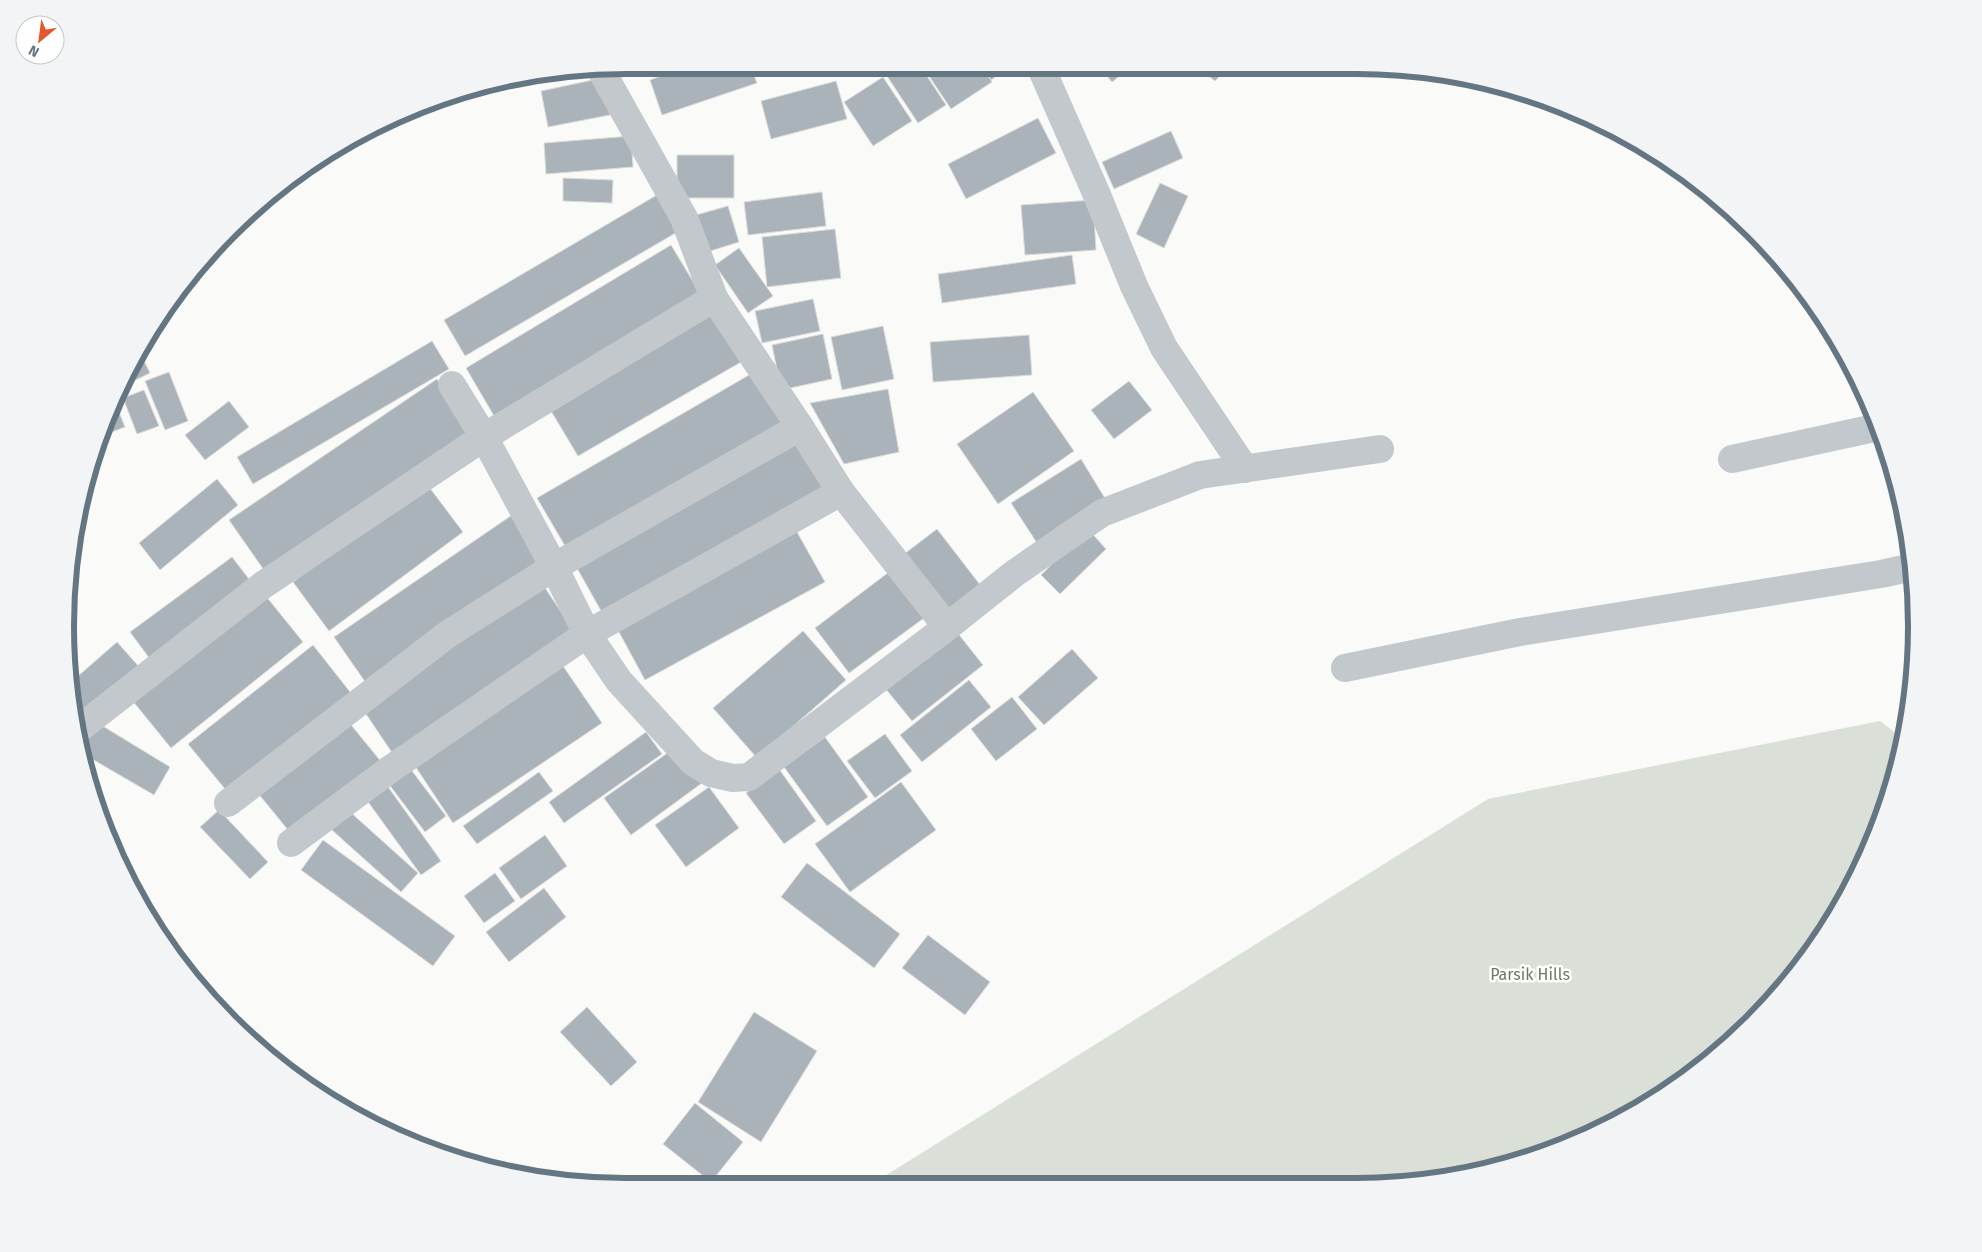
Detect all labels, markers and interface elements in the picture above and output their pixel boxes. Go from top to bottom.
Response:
north arrow [15,15,65,65]
text: N [26,41,42,61]
park label: Parsik Hills [1490,965,1570,984]

